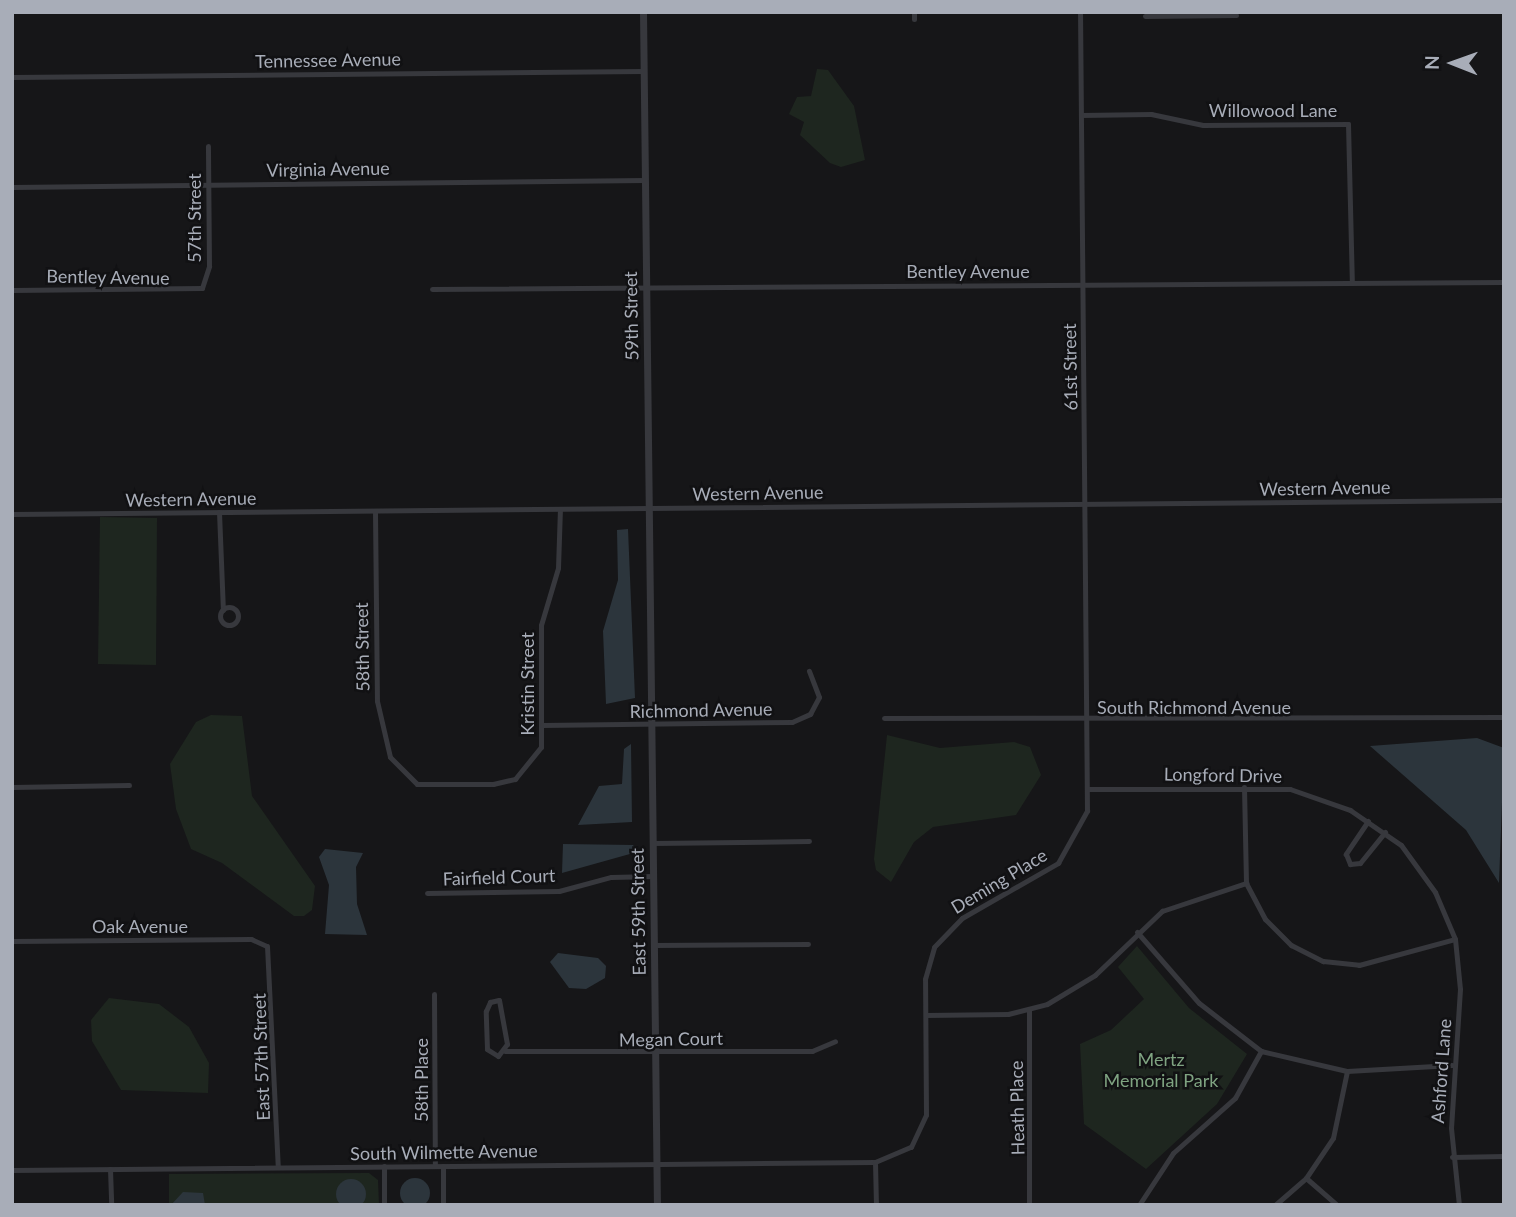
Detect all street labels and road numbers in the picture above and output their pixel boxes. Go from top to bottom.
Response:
street label: Tennessee Avenue [255,48,401,72]
street label: Willowood Lane [1209,99,1337,121]
street label: Virginia Avenue [266,157,390,181]
street label: 57th Street [183,173,205,263]
street label: Bentley Avenue [906,260,1030,282]
street label: Bentley Avenue [46,265,170,289]
street label: 59th Street [619,271,643,361]
street label: 61st Street [1058,323,1082,411]
street label: Western Avenue [1259,476,1391,500]
street label: Western Avenue [692,481,824,505]
street label: Western Avenue [125,487,257,511]
street label: 58th Street [350,602,374,692]
street label: Kristin Street [516,632,538,736]
street label: South Richmond Avenue [1097,696,1291,718]
street label: Richmond Avenue [629,698,773,722]
street label: Longford Drive [1164,763,1282,787]
street label: Deming Place [947,844,1051,918]
street label: East 59th Street [626,848,650,976]
street label: Fairfield Court [442,864,556,890]
street label: Oak Avenue [92,915,188,937]
street label: East 57th Street [248,993,274,1121]
street label: Ashford Lane [1427,1018,1455,1124]
street label: Megan Court [619,1027,723,1051]
street label: 58th Place [410,1038,432,1122]
street label: Heath Place [1005,1060,1029,1156]
street label: South Wilmette Avenue [350,1140,538,1164]

